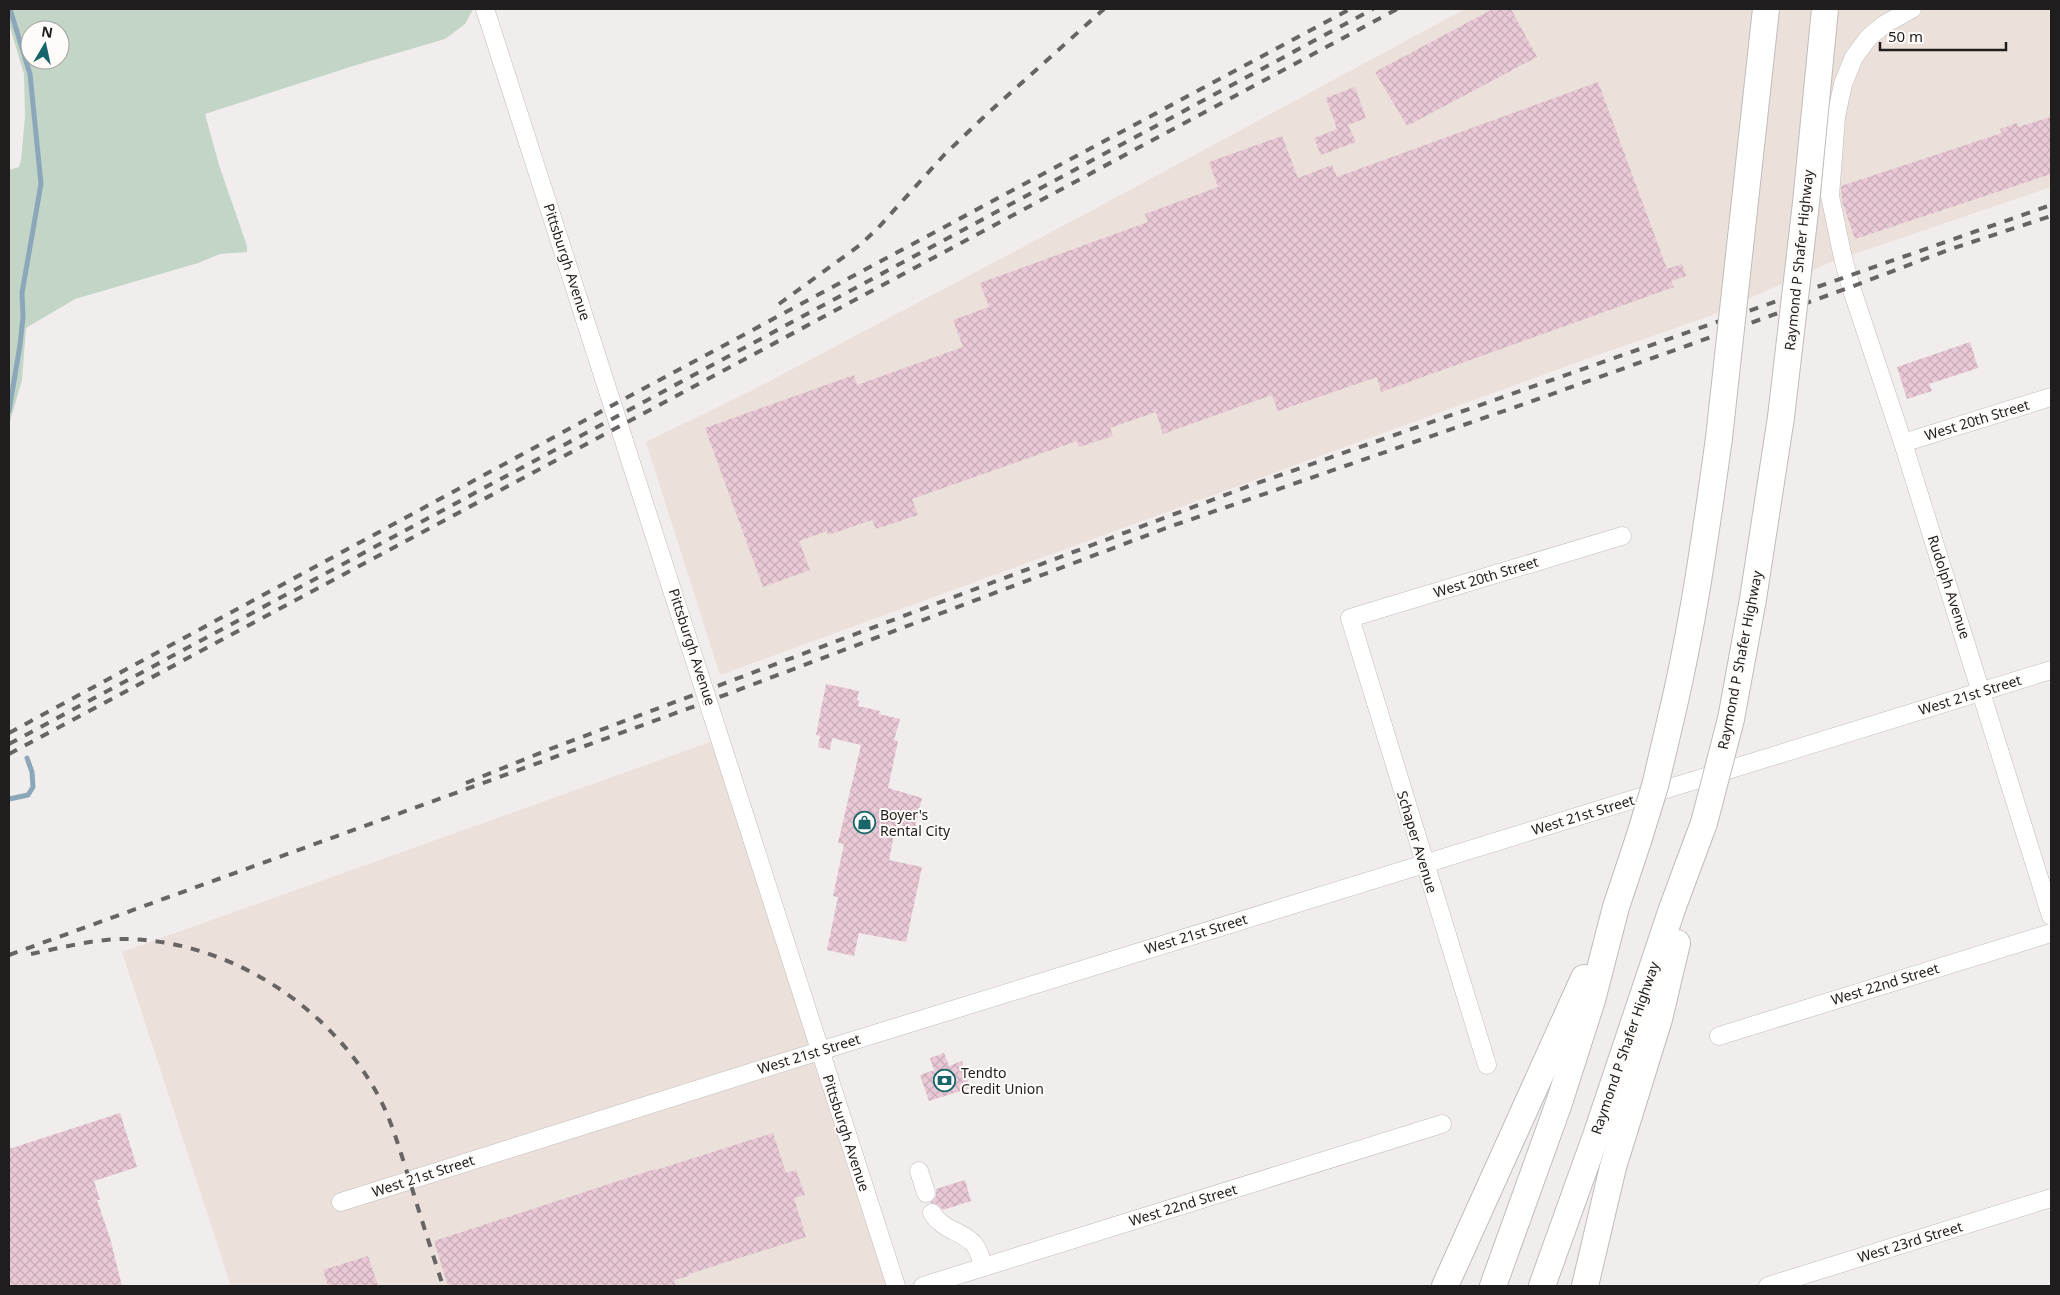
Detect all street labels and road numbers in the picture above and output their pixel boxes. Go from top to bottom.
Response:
street label: Raymond P Shafer Highway [1780,168,1818,351]
street label: Pittsburgh Avenue [540,201,595,323]
street label: West 20th Street [1922,395,2032,444]
street label: Rudolph Avenue [1924,533,1975,641]
street label: West 20th Street [1431,552,1541,601]
street label: Raymond P Shafer Highway [1713,568,1766,751]
street label: Pittsburgh Avenue [665,586,720,708]
street label: West 21st Street [1916,670,2024,719]
street label: Schaper Avenue [1393,788,1442,895]
street label: West 21st Street [1529,790,1637,839]
street label: West 21st Street [1142,909,1250,958]
street label: Raymond P Shafer Highway [1586,958,1663,1137]
street label: West 22nd Street [1829,958,1941,1009]
street label: West 21st Street [755,1029,863,1078]
street label: Pittsburgh Avenue [819,1072,874,1194]
street label: West 21st Street [369,1150,476,1201]
street label: West 22nd Street [1127,1179,1239,1230]
street label: West 23rd Street [1855,1217,1965,1267]

